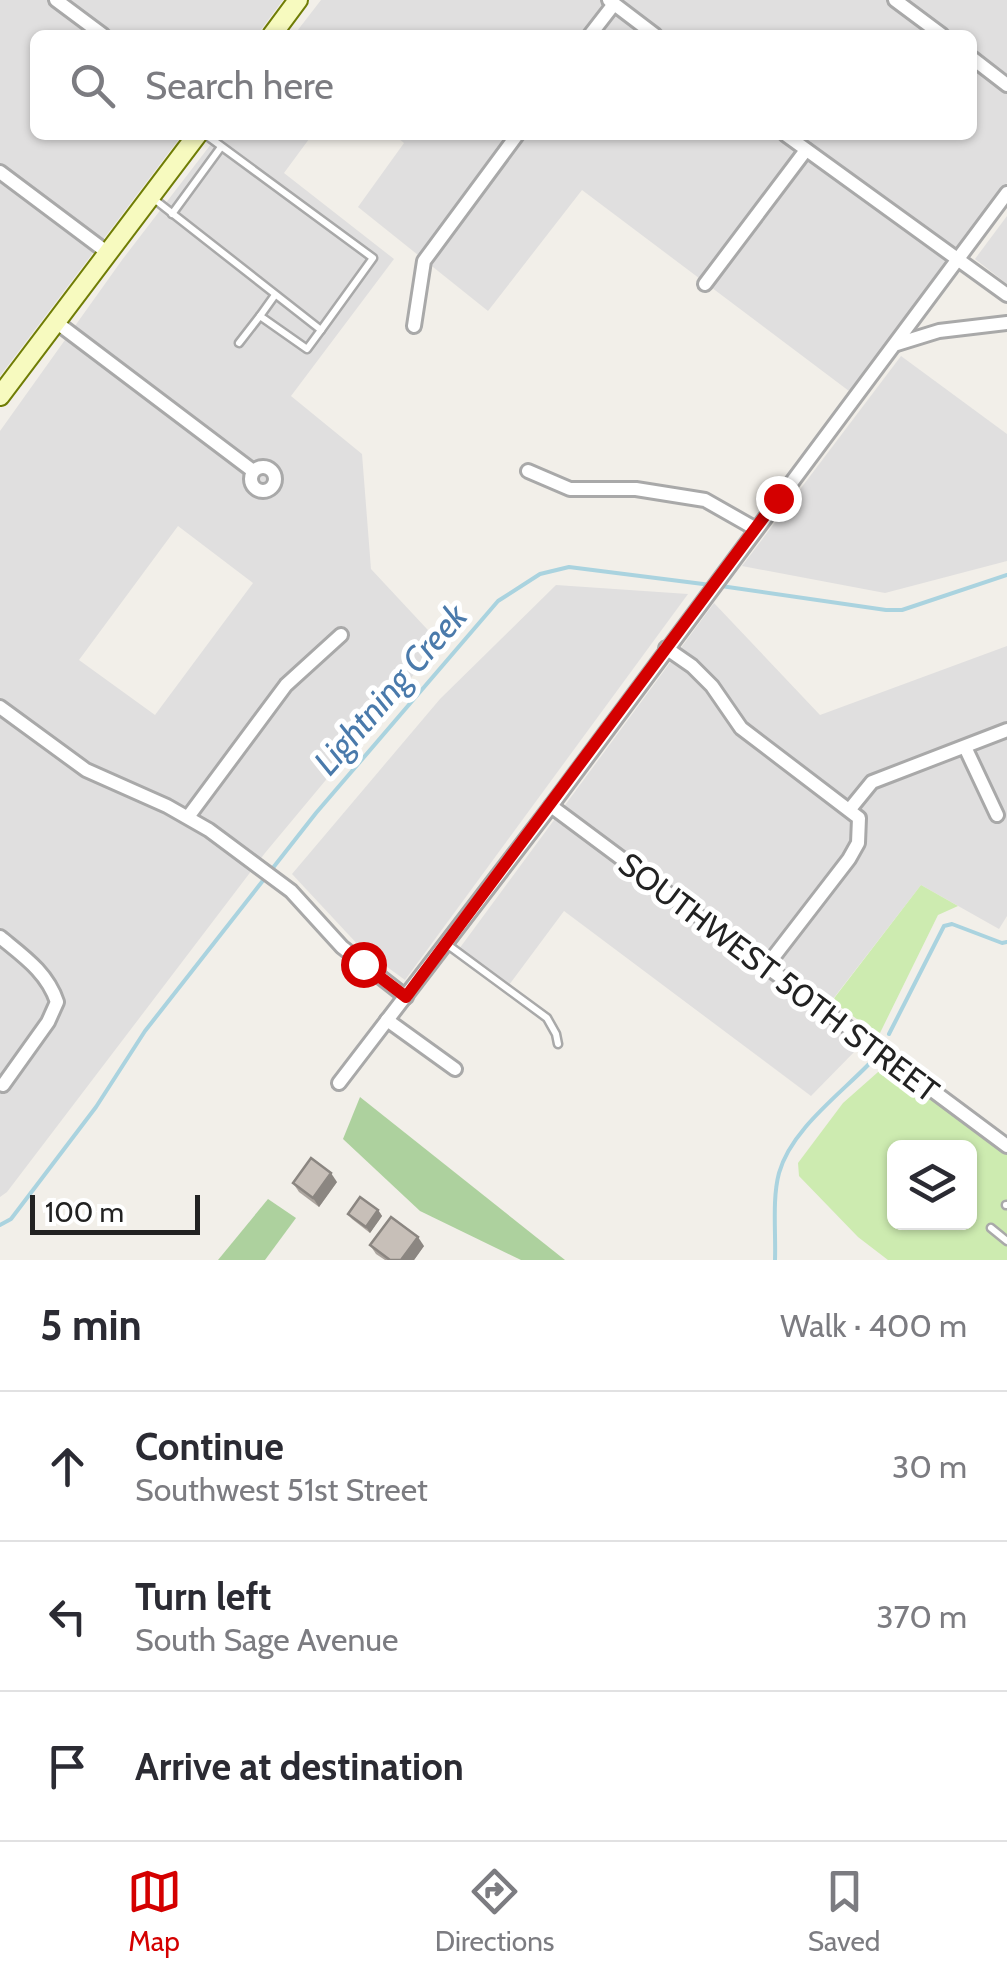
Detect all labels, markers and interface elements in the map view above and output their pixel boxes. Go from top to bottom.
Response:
search box [30,30,977,140]
icon: search [65,58,120,113]
text: Search here [145,62,334,109]
route end [756,476,802,522]
water label: Lightning Creek [304,594,476,783]
street label: SOUTHWEST 50TH STREET [611,844,947,1110]
route start [341,942,387,988]
map controls [887,1140,977,1230]
button: layers [887,1140,977,1230]
scale bar [30,1190,200,1234]
text: 100 m [45,1195,124,1229]
text: 5 min [40,1299,142,1351]
text: Walk · 400 m [780,1306,967,1345]
text: Continue [135,1423,284,1470]
icon: ahead [40,1439,95,1494]
text: 30 m [892,1447,967,1486]
text: Southwest 51st Street [135,1470,428,1509]
text: Turn left [135,1573,271,1620]
icon: left [40,1589,95,1644]
text: 370 m [876,1597,967,1636]
text: South Sage Avenue [135,1620,398,1659]
icon: arrive [40,1739,95,1794]
text: Arrive at destination [135,1743,464,1790]
tab: Map [127,1864,182,1958]
tab: Directions [435,1864,554,1958]
tab: Saved [808,1864,880,1958]

